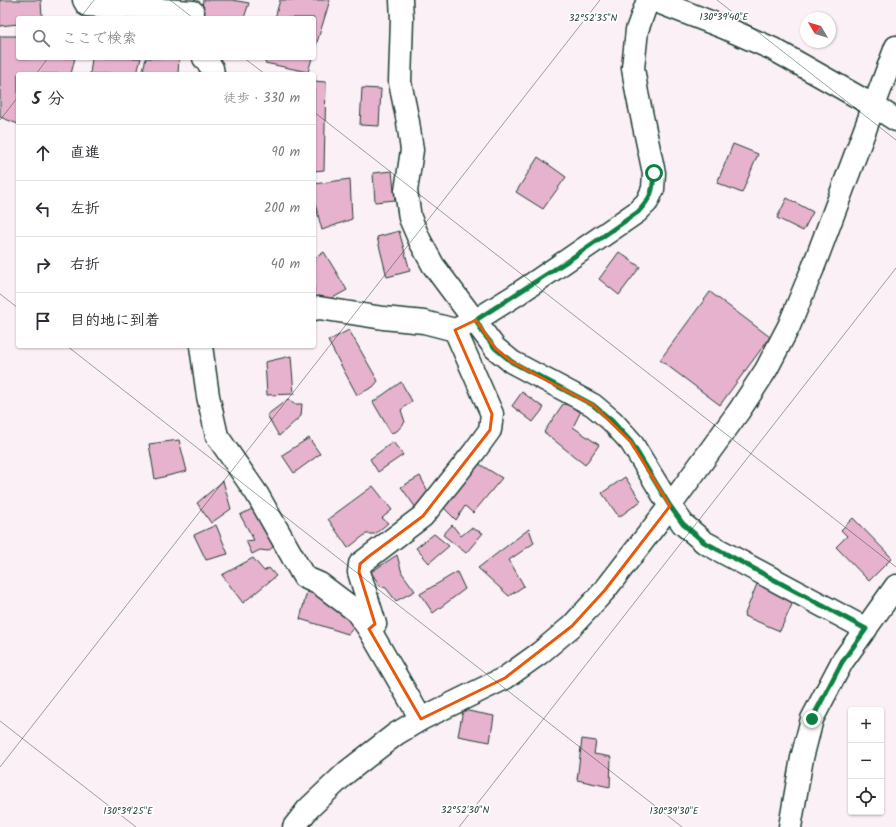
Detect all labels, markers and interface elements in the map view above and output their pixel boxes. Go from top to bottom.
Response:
text: 130°39'40"E [700,9,750,25]
text: 32°52'35"N [569,10,618,26]
north arrow [800,12,836,48]
search box [16,16,316,60]
icon: search [30,27,52,49]
text: ここで検索 [62,27,137,51]
text: 5 分 [32,86,64,113]
text: 徒歩 · 330 m [224,88,300,109]
text: 直進 [70,141,100,165]
icon: ahead [32,142,54,164]
text: 90 m [272,142,300,163]
route start [645,164,663,182]
text: 左折 [70,197,100,221]
icon: left [32,198,54,220]
text: 200 m [264,198,300,219]
text: 右折 [70,253,100,277]
icon: right [32,254,54,276]
text: 40 m [271,254,300,275]
text: 目的地に到着 [70,309,160,333]
icon: arrive [32,310,54,332]
map controls [848,707,884,815]
button: + [848,707,884,743]
route end [803,710,821,728]
button: − [848,743,884,779]
button: locate [848,779,884,815]
text: 32°52'30"N [441,802,489,818]
text: 130°39'25"E [103,803,154,819]
text: 130°39'30"E [649,803,700,819]

